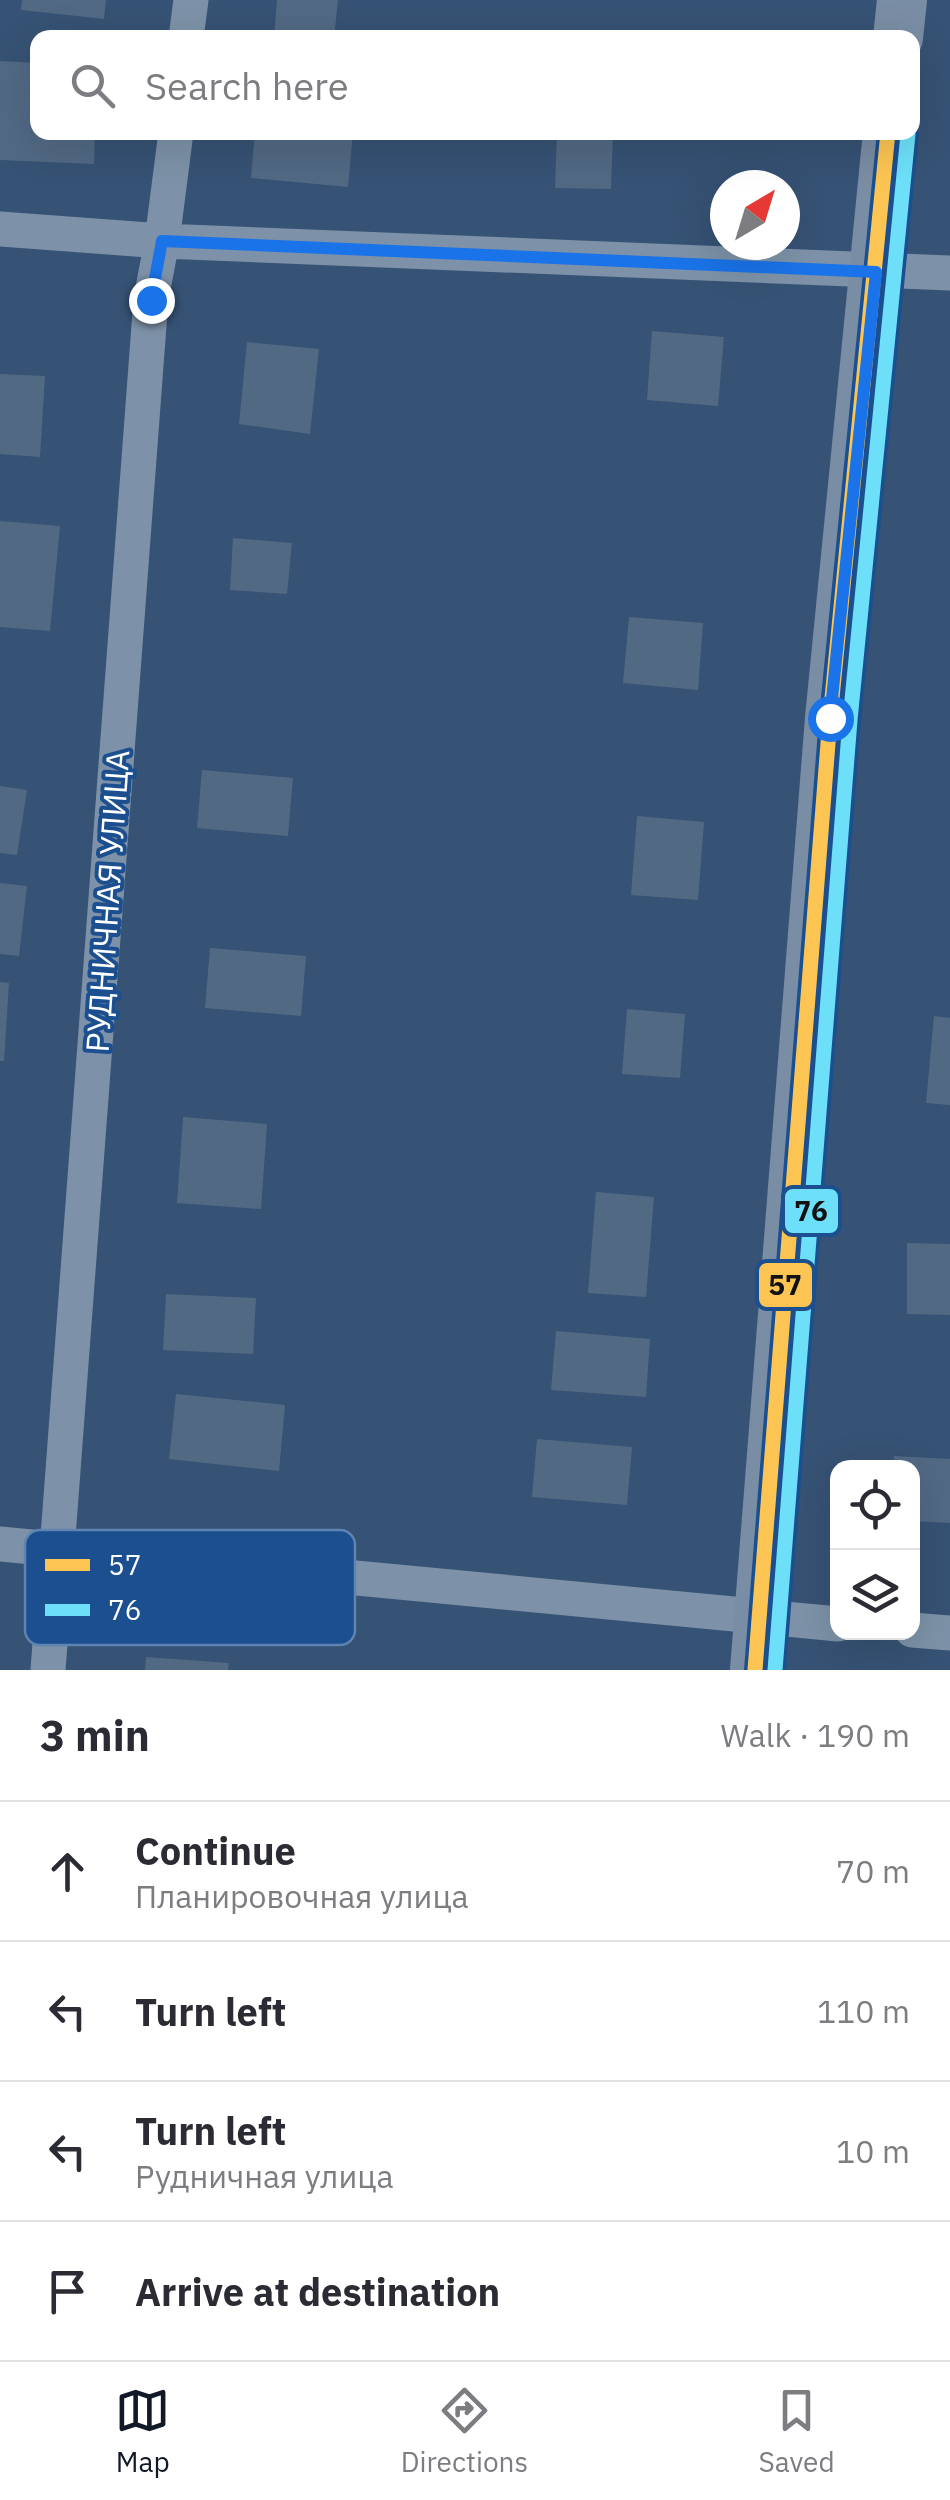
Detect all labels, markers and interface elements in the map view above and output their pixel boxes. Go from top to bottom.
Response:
search box [30,30,920,140]
icon: search [65,58,120,113]
text: Search here [145,61,349,110]
north arrow [710,170,800,260]
route end [129,278,175,324]
route start [808,696,854,742]
street label: РУДНИЧНАЯ УЛИЦА [75,748,139,1054]
line badge: 76 [783,1187,840,1235]
text: 76 [794,1192,828,1229]
line badge: 57 [757,1261,814,1309]
text: 57 [768,1266,802,1303]
map controls [830,1460,920,1640]
button: locate [830,1460,920,1550]
legend [25,1530,355,1645]
text: 57 [108,1546,142,1583]
button: layers [830,1550,920,1640]
text: 76 [108,1591,142,1628]
text: 3 min [40,1708,150,1763]
text: Walk · 190 m [721,1714,910,1756]
text: Continue [135,1826,296,1875]
icon: ahead [40,1844,95,1899]
text: 70 m [836,1850,910,1892]
text: Планировочная улица [135,1875,469,1917]
icon: left [40,1984,95,2039]
text: Turn left [135,1987,286,2036]
text: 110 m [817,1990,910,2032]
text: Turn left [135,2106,286,2155]
icon: left [40,2124,95,2179]
text: 10 m [836,2130,910,2172]
text: Рудничная улица [135,2155,394,2197]
icon: arrive [40,2264,95,2319]
text: Arrive at destination [135,2267,500,2316]
tab: Map [115,2383,170,2480]
tab: Directions [401,2383,528,2480]
tab: Saved [759,2383,835,2480]

